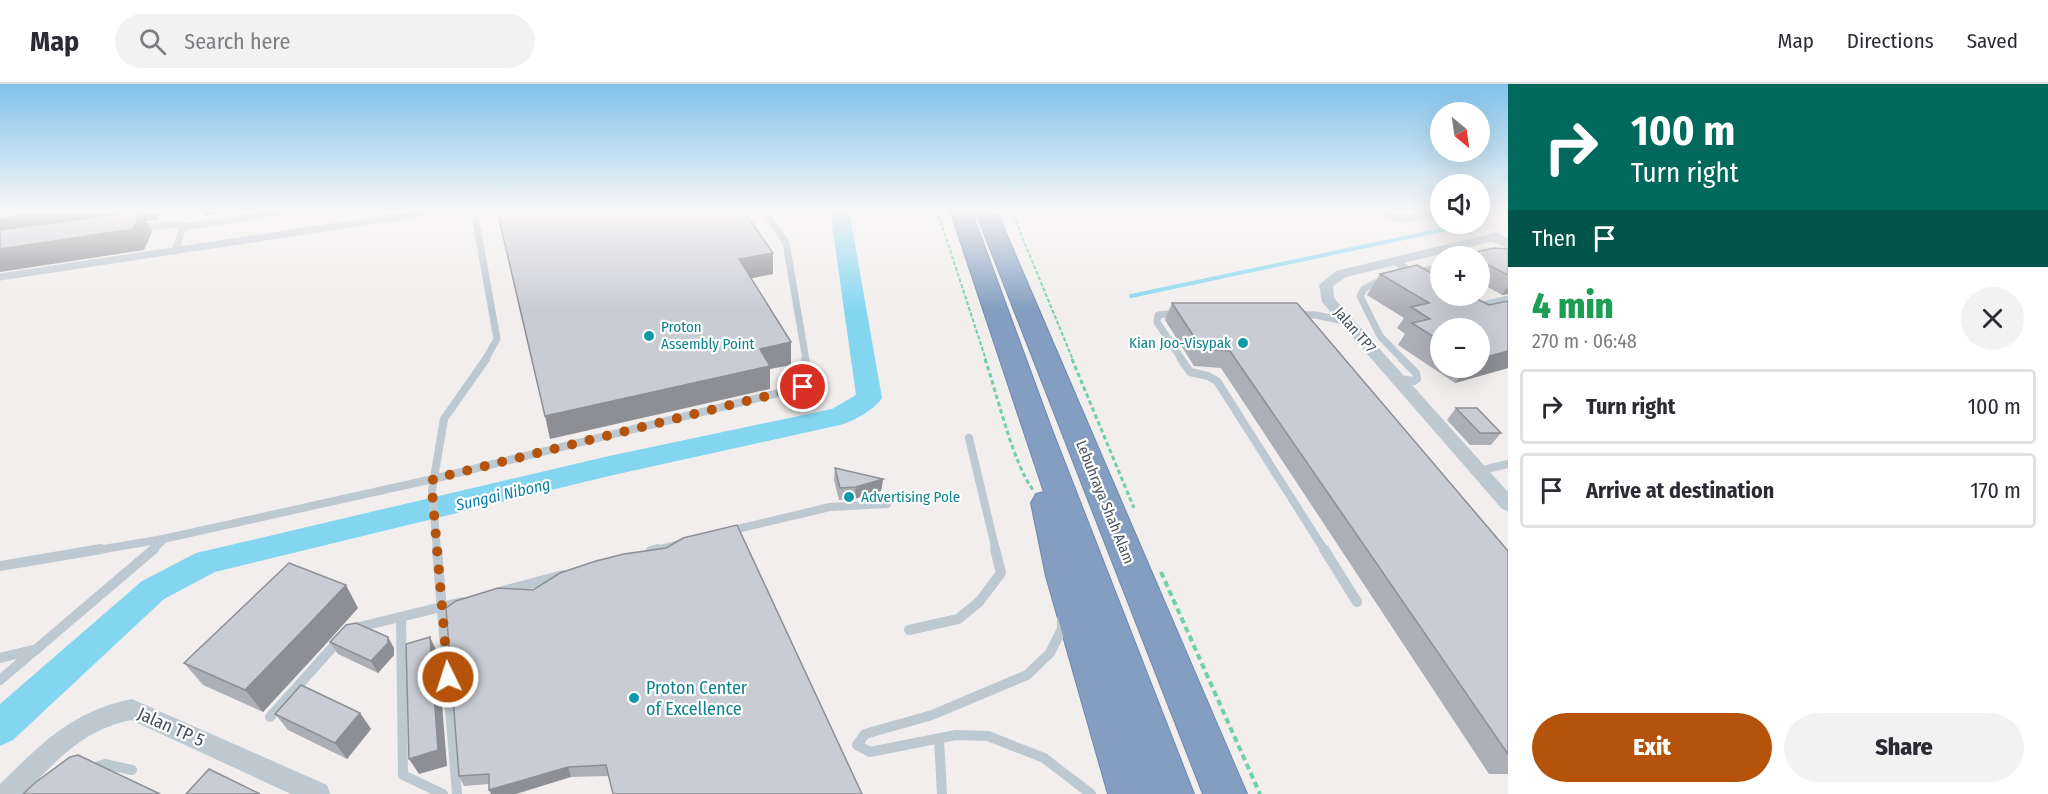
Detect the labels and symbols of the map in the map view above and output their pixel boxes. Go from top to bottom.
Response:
north arrow [1430,102,1490,162]
street label: Jalan TP7 [1330,304,1380,356]
place label: Proton Assembly Point [661,318,754,353]
marker: Proton Assembly Point [642,329,656,343]
place label: Kian Joo-Visypak [1129,334,1231,352]
marker: Kian Joo-Visypak [1236,336,1250,350]
pin [777,361,828,412]
street label: Lebuhraya Shah Alam [1072,438,1138,566]
water label: Sungai Nibong [453,474,552,515]
place label: Advertising Pole [861,488,960,506]
marker: Advertising Pole [842,490,856,504]
position arrow [416,645,480,709]
place label: Proton Center of Excellence [646,677,748,720]
marker: Proton Center of Excellence [627,691,641,705]
street label: Jalan TP 5 [134,703,208,751]

